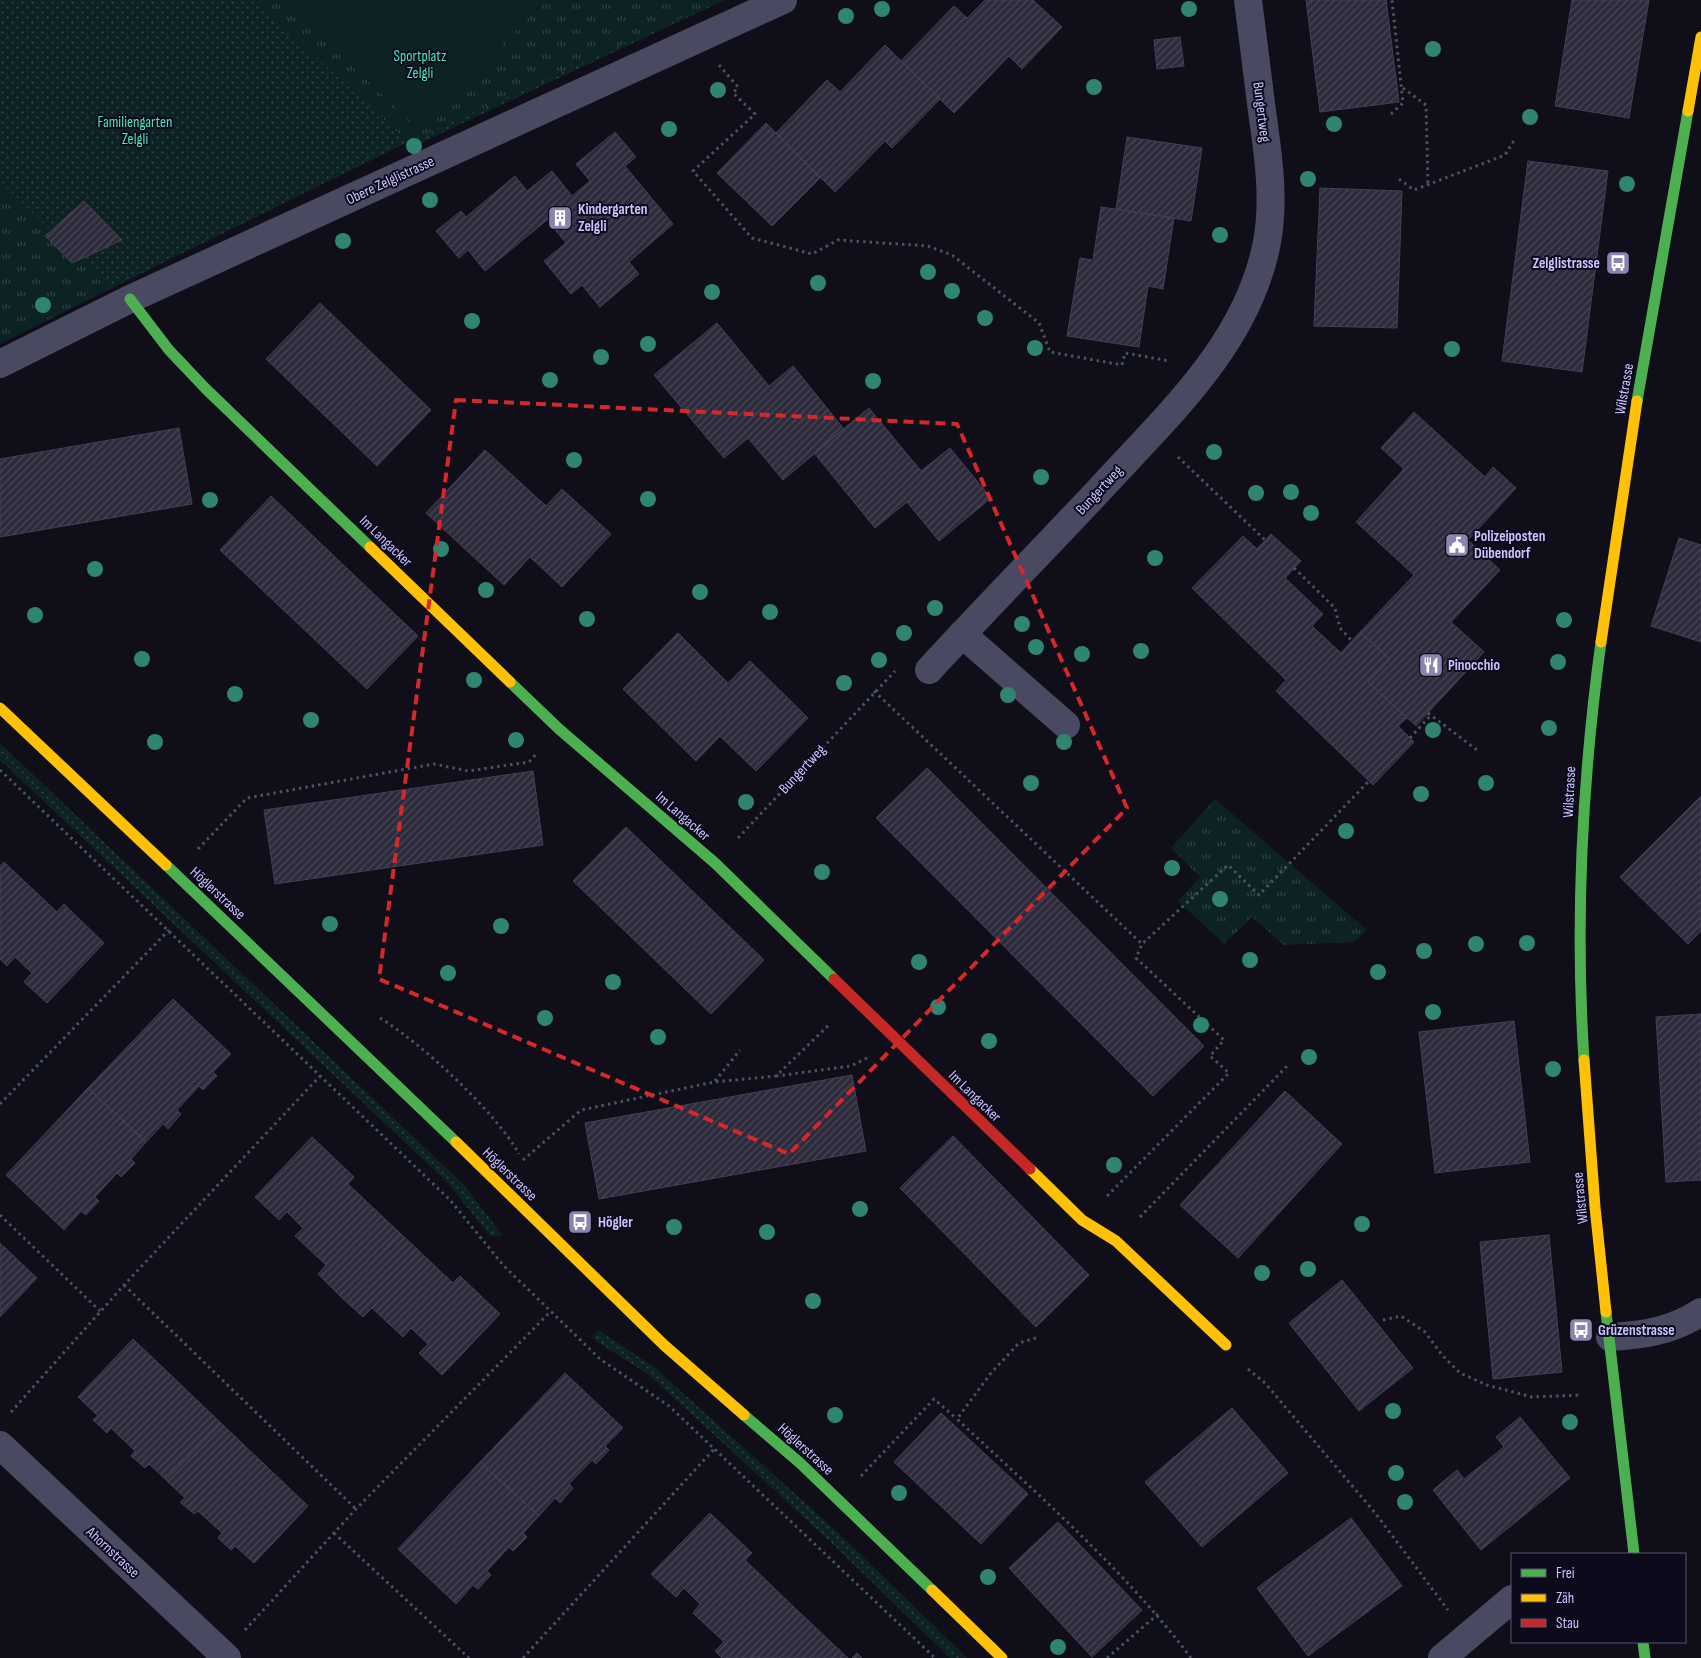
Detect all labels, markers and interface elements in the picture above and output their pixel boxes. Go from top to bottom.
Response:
park label: Sportplatz Zelgli [394,47,447,83]
street label: Bungertweg [1248,81,1275,143]
park label: Familiengarten Zelgli [98,113,172,149]
street label: Obere Zelglistrasse [343,152,437,209]
place label: Kindergarten Zelgli [578,200,648,236]
building icon: Kindergarten Zelgli [547,205,573,231]
bus stop icon: Zelglistrasse [1605,250,1631,276]
place label: Zelglistrasse [1532,254,1600,273]
street label: Wilstrasse [1611,362,1638,416]
street label: Bungertweg [1072,462,1127,519]
street label: Im Langacker [355,512,417,572]
place label: Polizeiposten Dübendorf [1474,527,1545,563]
public building icon: Polizeiposten Dübendorf [1444,532,1470,558]
restaurant icon: Pinocchio [1418,652,1444,678]
place label: Pinocchio [1448,656,1500,675]
street label: Bungertweg [775,741,830,798]
street label: Wilstrasse [1559,766,1580,818]
street label: Im Langacker [651,787,714,846]
street label: Höglerstrasse [186,863,249,924]
street label: Im Langacker [944,1067,1006,1127]
street label: Höglerstrasse [478,1144,541,1205]
street label: Wilstrasse [1568,1171,1593,1225]
bus stop icon: Högler [567,1209,593,1235]
place label: Högler [598,1213,633,1232]
bus stop icon: Grüzenstrasse [1568,1317,1594,1343]
place label: Grüzenstrasse [1598,1321,1675,1340]
street label: Höglerstrasse [774,1419,838,1480]
street label: Ahornstrasse [81,1522,143,1582]
legend [1511,1553,1686,1643]
text: Frei [1556,1564,1575,1583]
text: Zäh [1556,1589,1574,1608]
text: Stau [1556,1614,1579,1633]

